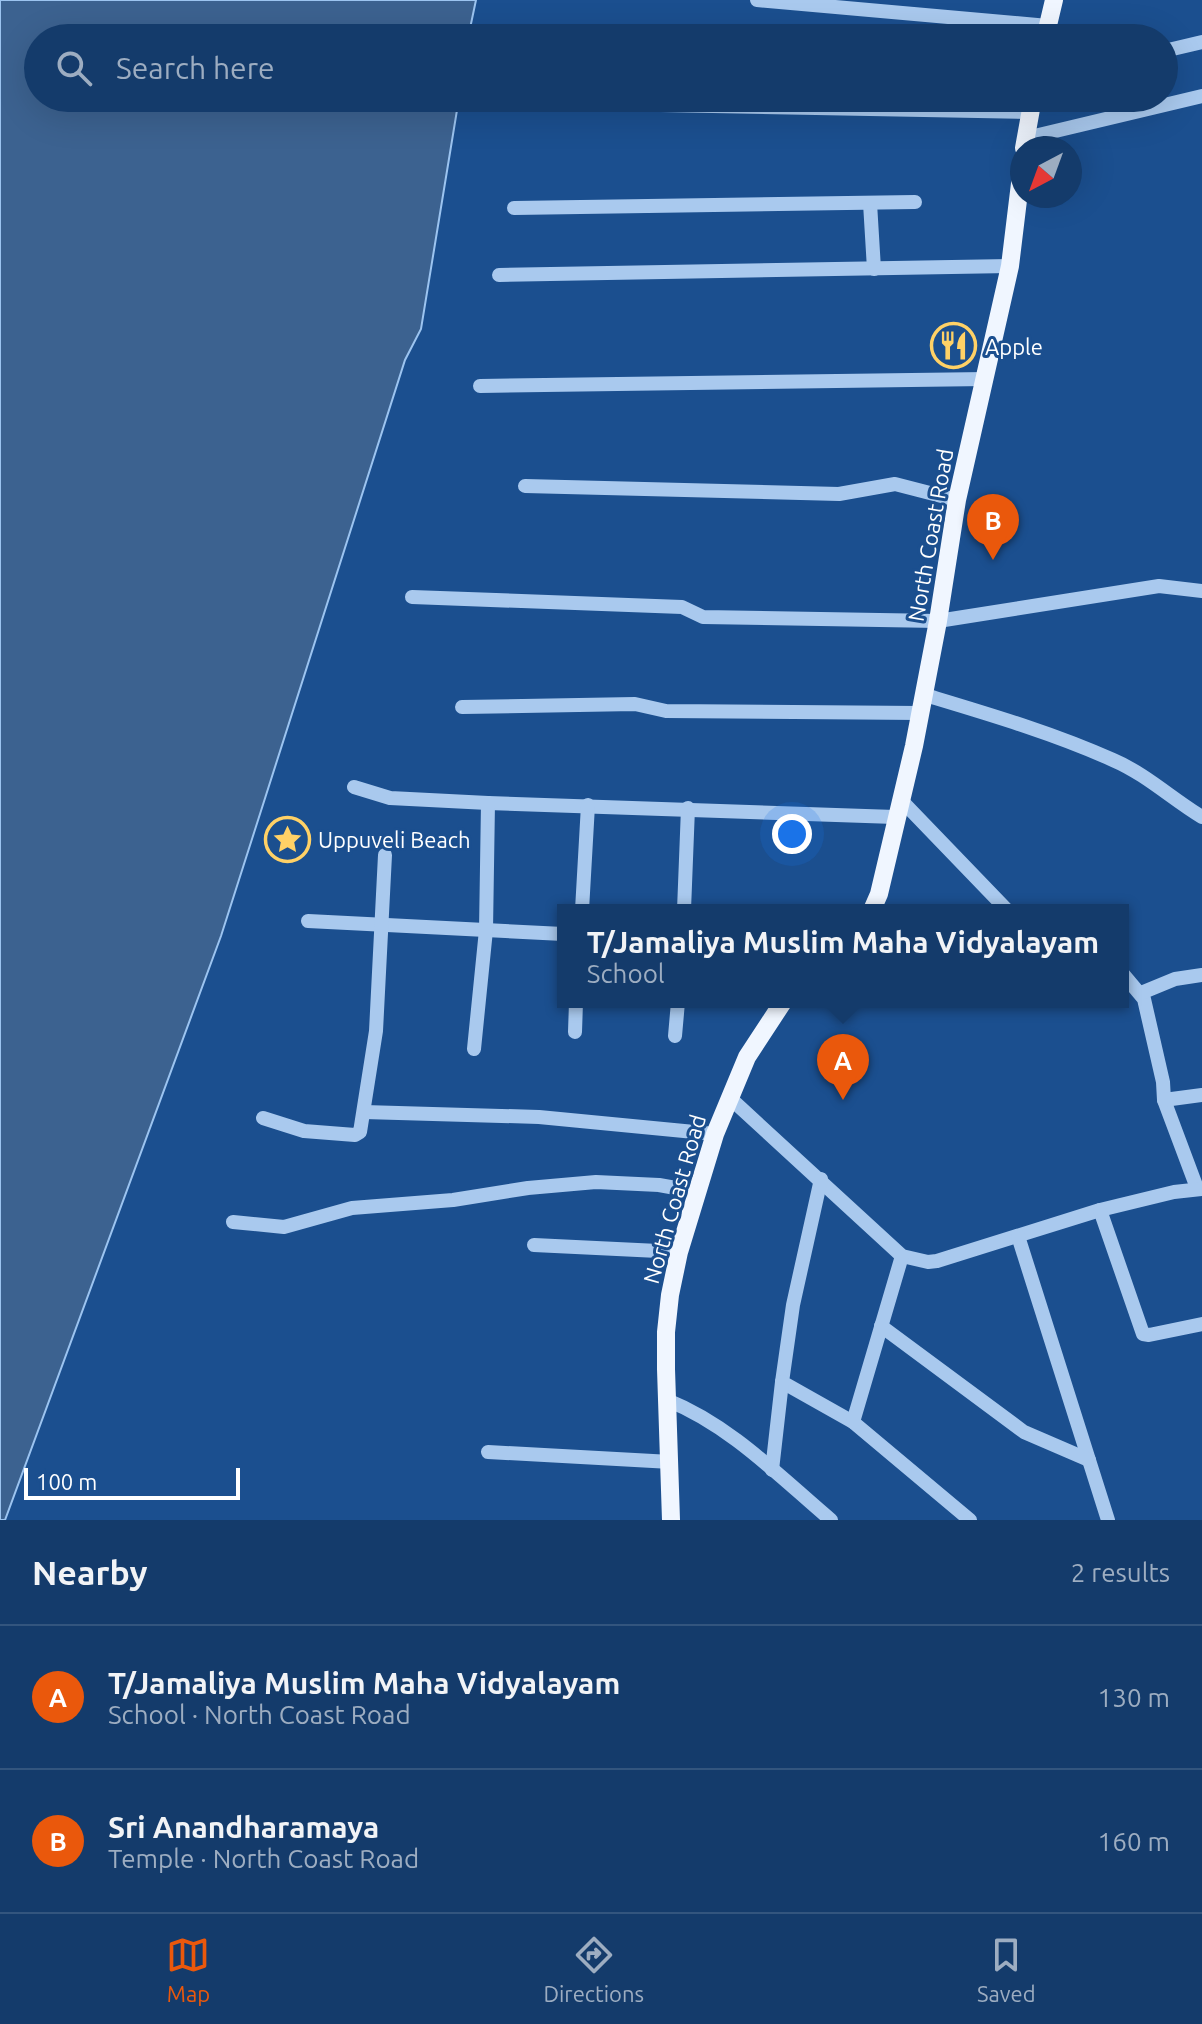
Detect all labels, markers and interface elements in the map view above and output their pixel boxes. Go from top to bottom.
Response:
search box [24,24,1178,112]
icon: search [52,46,96,90]
text: Search here [116,51,275,85]
north arrow [1010,136,1082,208]
restaurant icon: Apple [930,322,978,370]
place label: Apple [985,334,1043,359]
street label: North Coast Road [903,447,957,623]
pin: B [967,494,1019,560]
your location [772,814,812,854]
place icon: Uppuveli Beach [263,815,311,863]
place label: Uppuveli Beach [318,827,470,852]
popup [557,904,1129,1008]
text: T/Jamaliya Muslim Maha Vidyalayam [587,925,1099,959]
text: School [587,959,665,988]
pin: A [817,1034,869,1100]
street label: North Coast Road [638,1112,710,1286]
scale bar [24,1464,240,1500]
text: 100 m [36,1469,97,1494]
text: Nearby [32,1553,147,1591]
text: 2 results [1071,1558,1170,1587]
text: T/Jamaliya Muslim Maha Vidyalayam [108,1666,620,1700]
text: A [49,1683,67,1712]
text: 130 m [1098,1683,1170,1712]
text: School · North Coast Road [108,1700,411,1729]
text: Sri Anandharamaya [108,1810,379,1844]
text: B [49,1827,67,1856]
text: 160 m [1098,1827,1170,1856]
text: Temple · North Coast Road [108,1844,419,1873]
tab: Map [166,1933,210,2006]
tab: Directions [543,1933,644,2006]
tab: Saved [977,1933,1036,2006]

